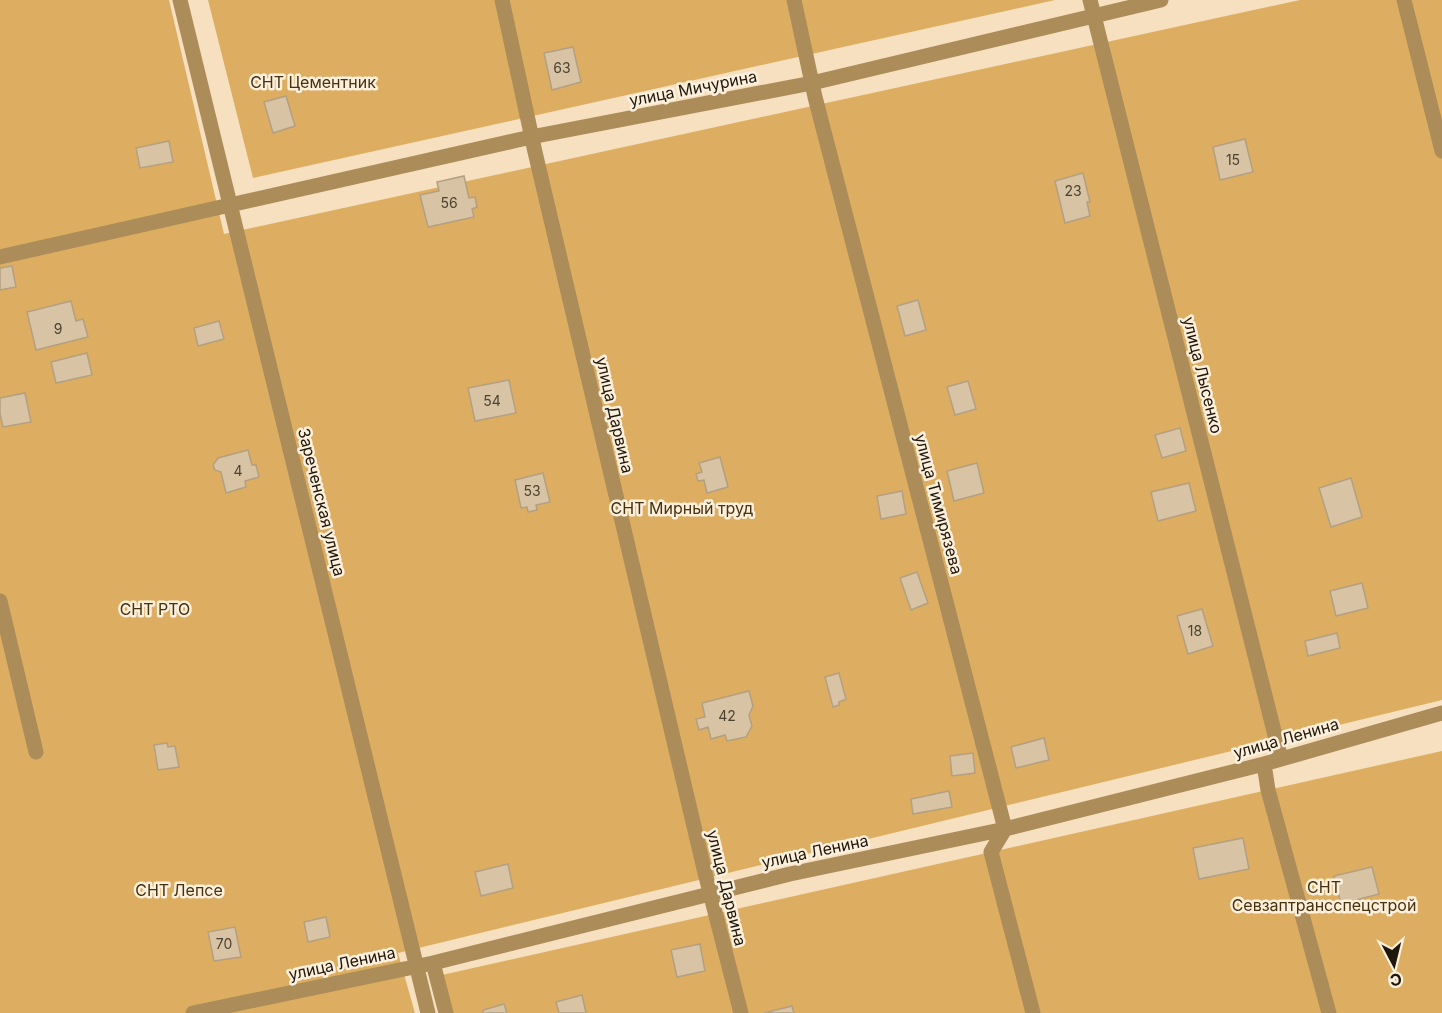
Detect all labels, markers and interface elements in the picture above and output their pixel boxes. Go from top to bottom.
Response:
house number: 63 [553,59,571,76]
street label: улица Мичурина [627,66,759,110]
park label: СНТ Цементник [250,72,376,92]
house number: 15 [1226,151,1240,168]
house number: 23 [1064,182,1082,199]
house number: 56 [440,194,458,211]
street label: улица Лысенко [1179,315,1227,435]
house number: 9 [54,320,62,337]
street label: улица Дарвина [592,355,638,475]
house number: 54 [483,392,501,409]
street label: Зареченская улица [294,426,350,578]
street label: улица Тимирязева [911,432,967,576]
house number: 4 [233,462,243,479]
house number: 53 [523,482,541,499]
park label: СНТ Мирный труд [611,498,753,518]
park label: СНТ РТО [120,599,190,619]
house number: 18 [1188,622,1202,639]
house number: 42 [718,707,736,724]
street label: улица Ленина [1231,713,1341,763]
street label: улица Дарвина [703,828,751,948]
street label: улица Ленина [760,830,870,872]
park label: СНТ Севзаптрансспецстрой [1232,877,1416,915]
park label: СНТ Лепсе [135,880,223,900]
house number: 70 [216,935,232,952]
north arrow [1364,935,1424,995]
street label: улица Ленина [287,942,397,984]
text: С [1389,969,1403,991]

